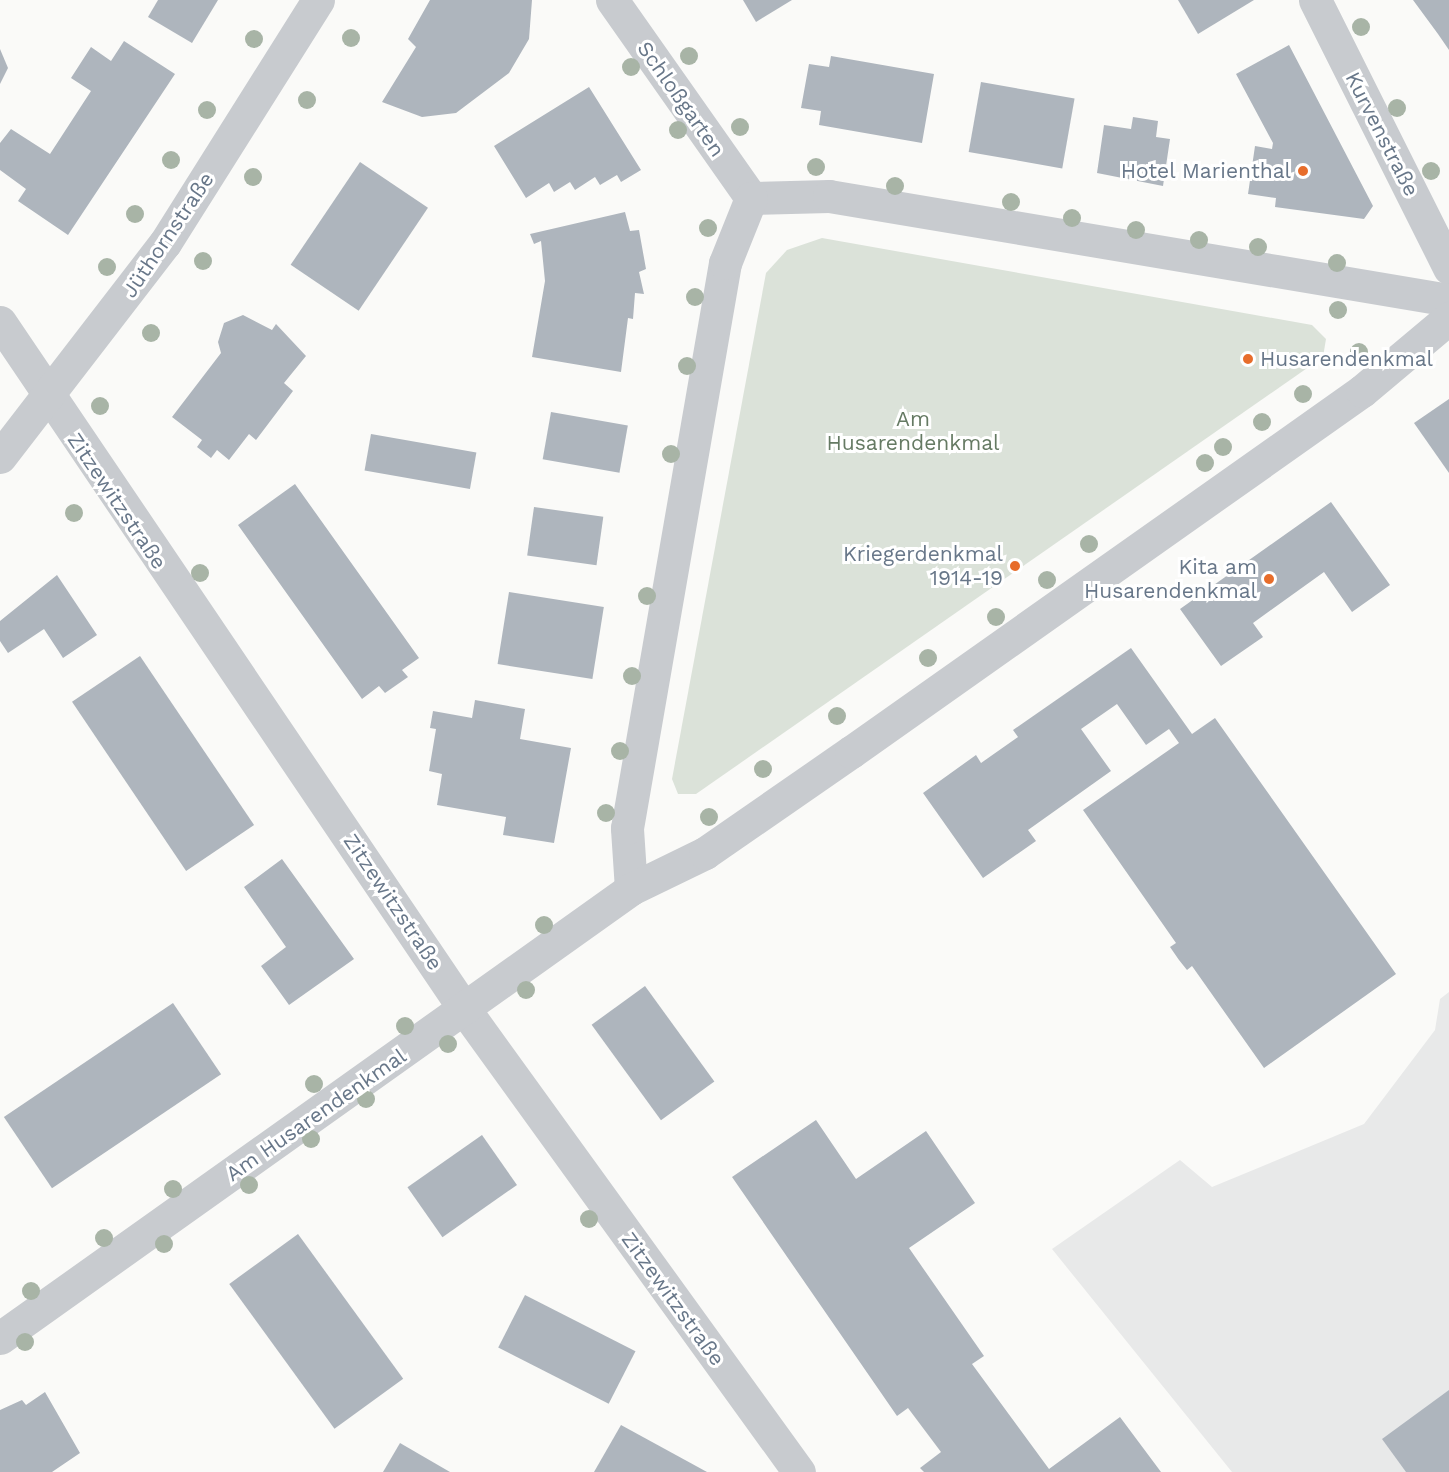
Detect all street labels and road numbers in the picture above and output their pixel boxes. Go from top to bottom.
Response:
street label: Schloßgarten [632,36,730,162]
street label: Kurvenstraße [1340,68,1424,200]
street label: Jüthornstraße [117,168,219,302]
street label: Zitzewitzstraße [62,428,172,574]
street label: Zitzewitzstraße [338,829,448,975]
street label: Am Husarendenkmal [221,1043,411,1187]
street label: Zitzewitzstraße [616,1227,730,1371]

